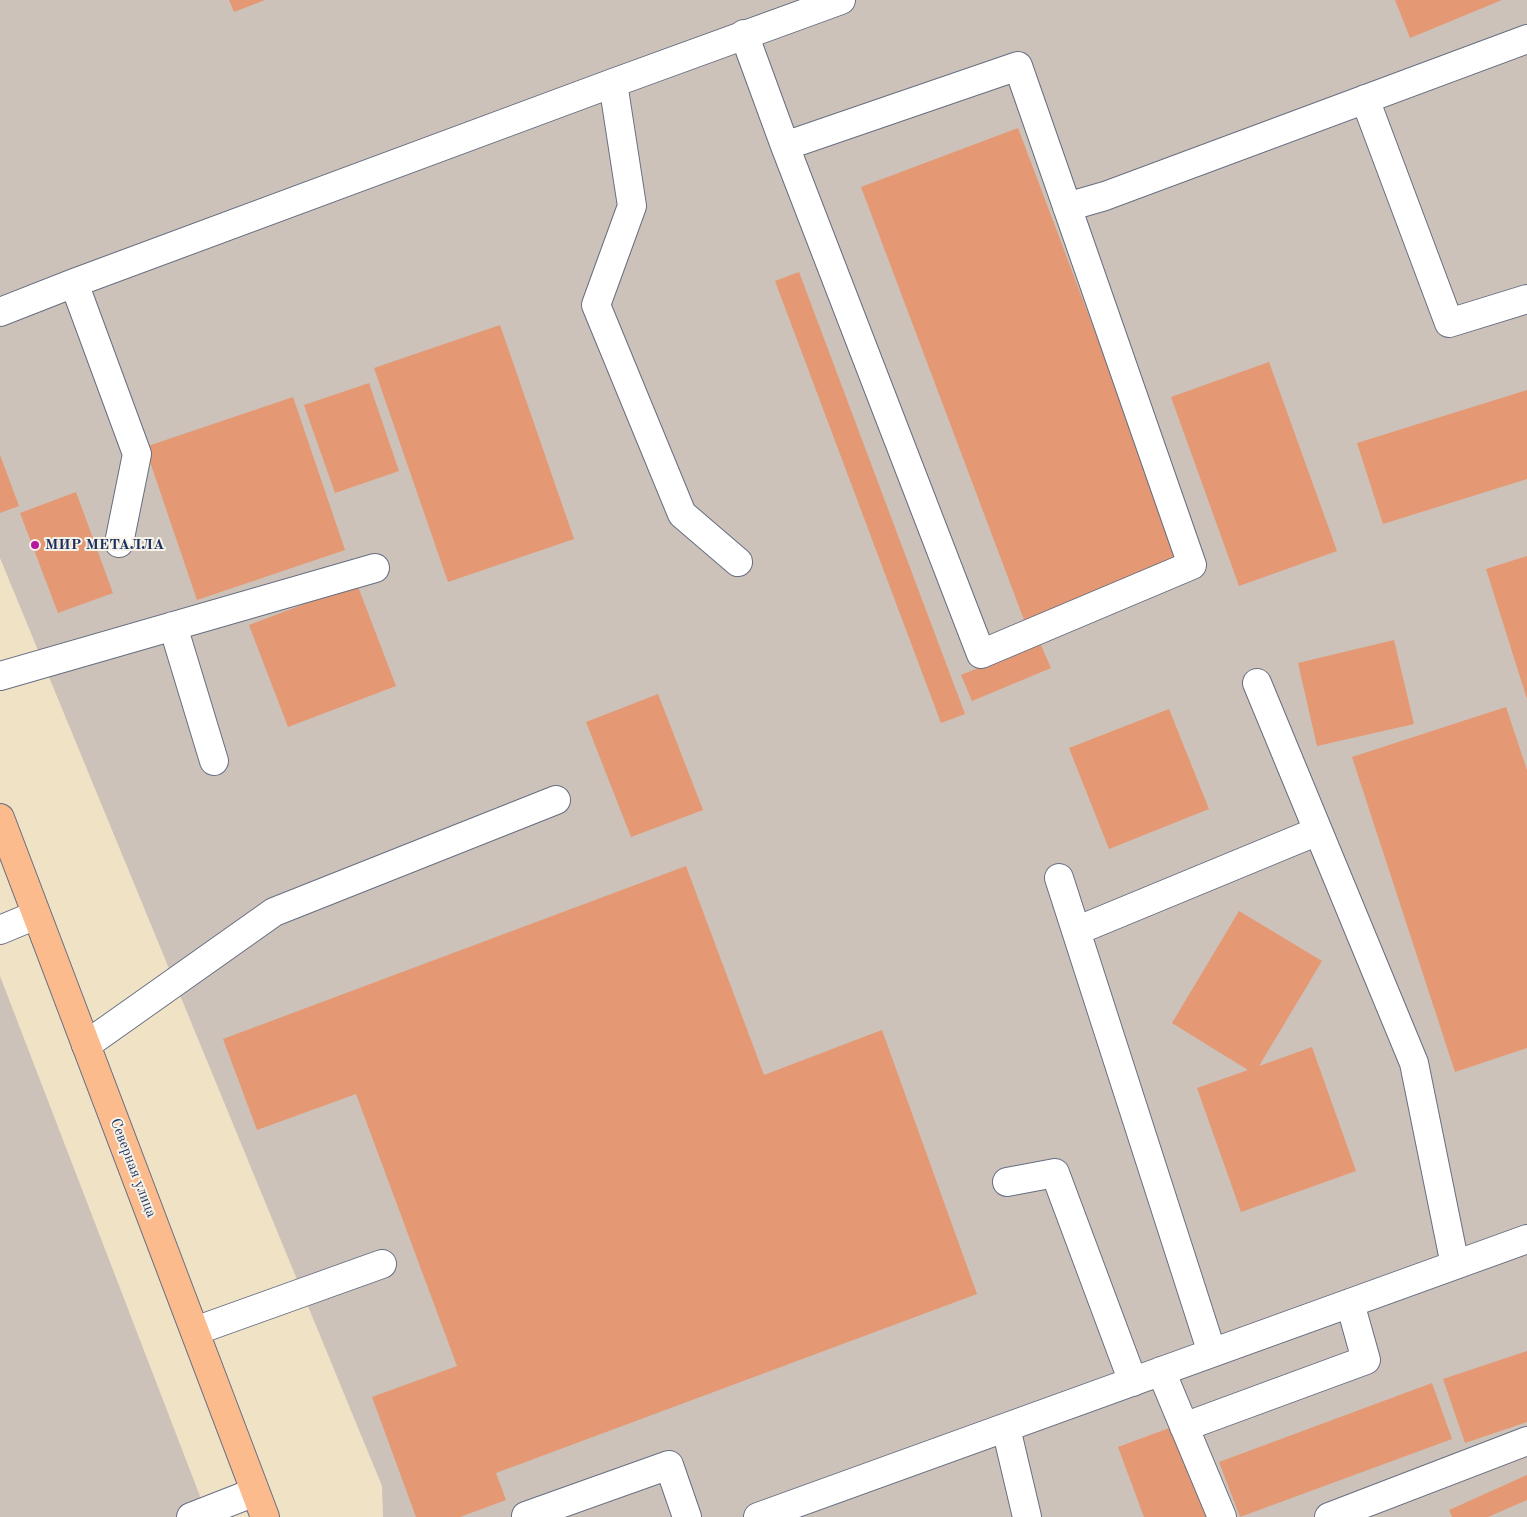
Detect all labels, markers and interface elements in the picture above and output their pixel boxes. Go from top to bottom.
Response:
place label: МИР МЕТАЛЛА [45,536,164,554]
marker: МИР МЕТАЛЛА [29,539,41,551]
street label: Северная улица [106,1116,160,1220]

